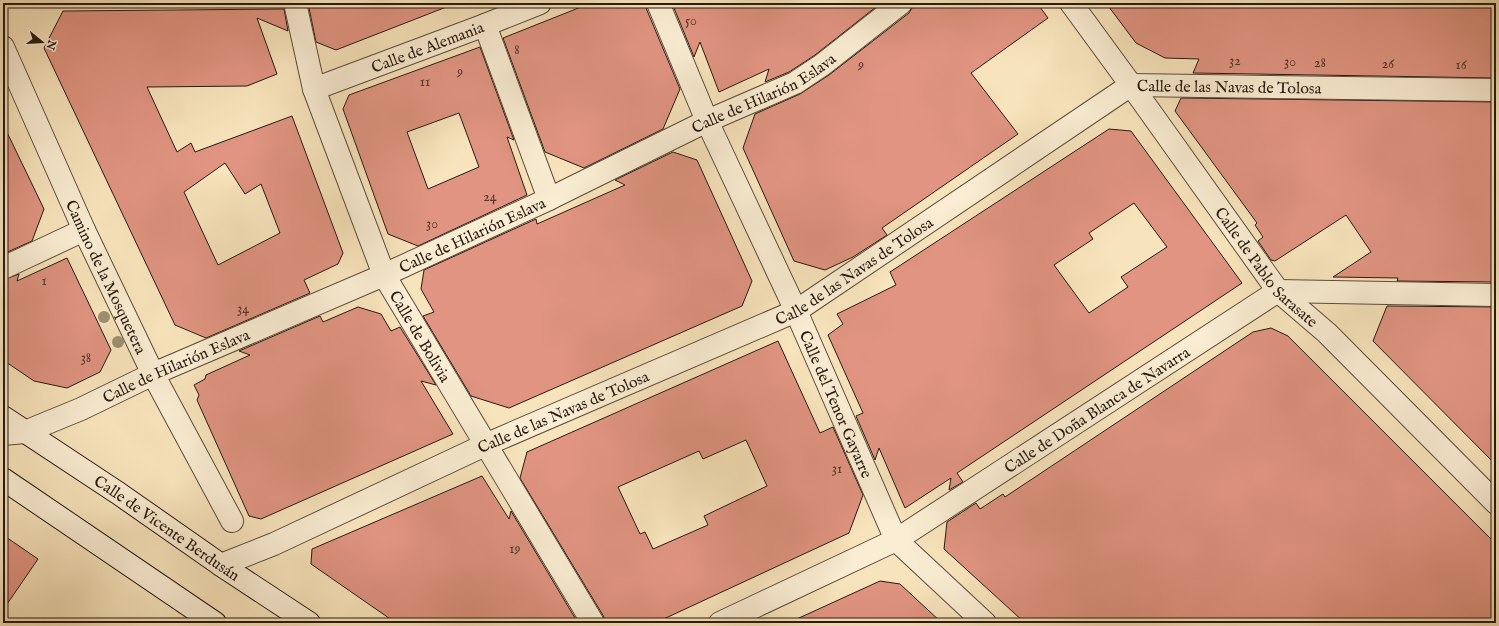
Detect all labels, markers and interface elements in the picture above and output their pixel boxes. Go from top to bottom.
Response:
house number: 50 [685,12,697,30]
street label: Calle de Alemania [369,18,487,79]
north arrow [22,22,62,62]
text: N [42,37,59,52]
house number: 8 [514,41,520,59]
street label: Calle de Hilarión Eslava [689,50,841,139]
house number: 32 [1229,52,1241,70]
house number: 30 [1284,53,1296,71]
house number: 28 [1314,54,1326,72]
house number: 26 [1382,55,1395,73]
house number: 9 [857,56,864,74]
house number: 16 [1455,56,1468,74]
house number: 9 [456,63,463,81]
house number: 11 [420,73,430,91]
street label: Calle de las Navas de Tolosa [1137,77,1322,100]
house number: 24 [483,188,497,206]
street label: Calle de Hilarión Eslava [396,194,549,279]
street label: Camino de la Mosquetera [60,197,150,358]
street label: Calle de Pablo Sarasate [1209,204,1321,333]
street label: Calle de las Navas de Tolosa [773,213,938,331]
house number: 30 [426,215,438,233]
house number: 1 [41,272,47,290]
street label: Calle de Bolivia [384,288,454,387]
house number: 34 [237,300,249,318]
street label: Calle de Hilarión Eslava [100,326,253,409]
street label: Calle del Tenor Gayarre [794,328,876,482]
street label: Calle de Doña Blanca de Navarra [1001,343,1194,479]
house number: 38 [81,349,91,367]
street label: Calle de las Navas de Tolosa [475,367,653,459]
house number: 31 [832,460,842,478]
street label: Calle de Vicente Berdusán [90,472,243,587]
house number: 19 [509,540,521,558]

